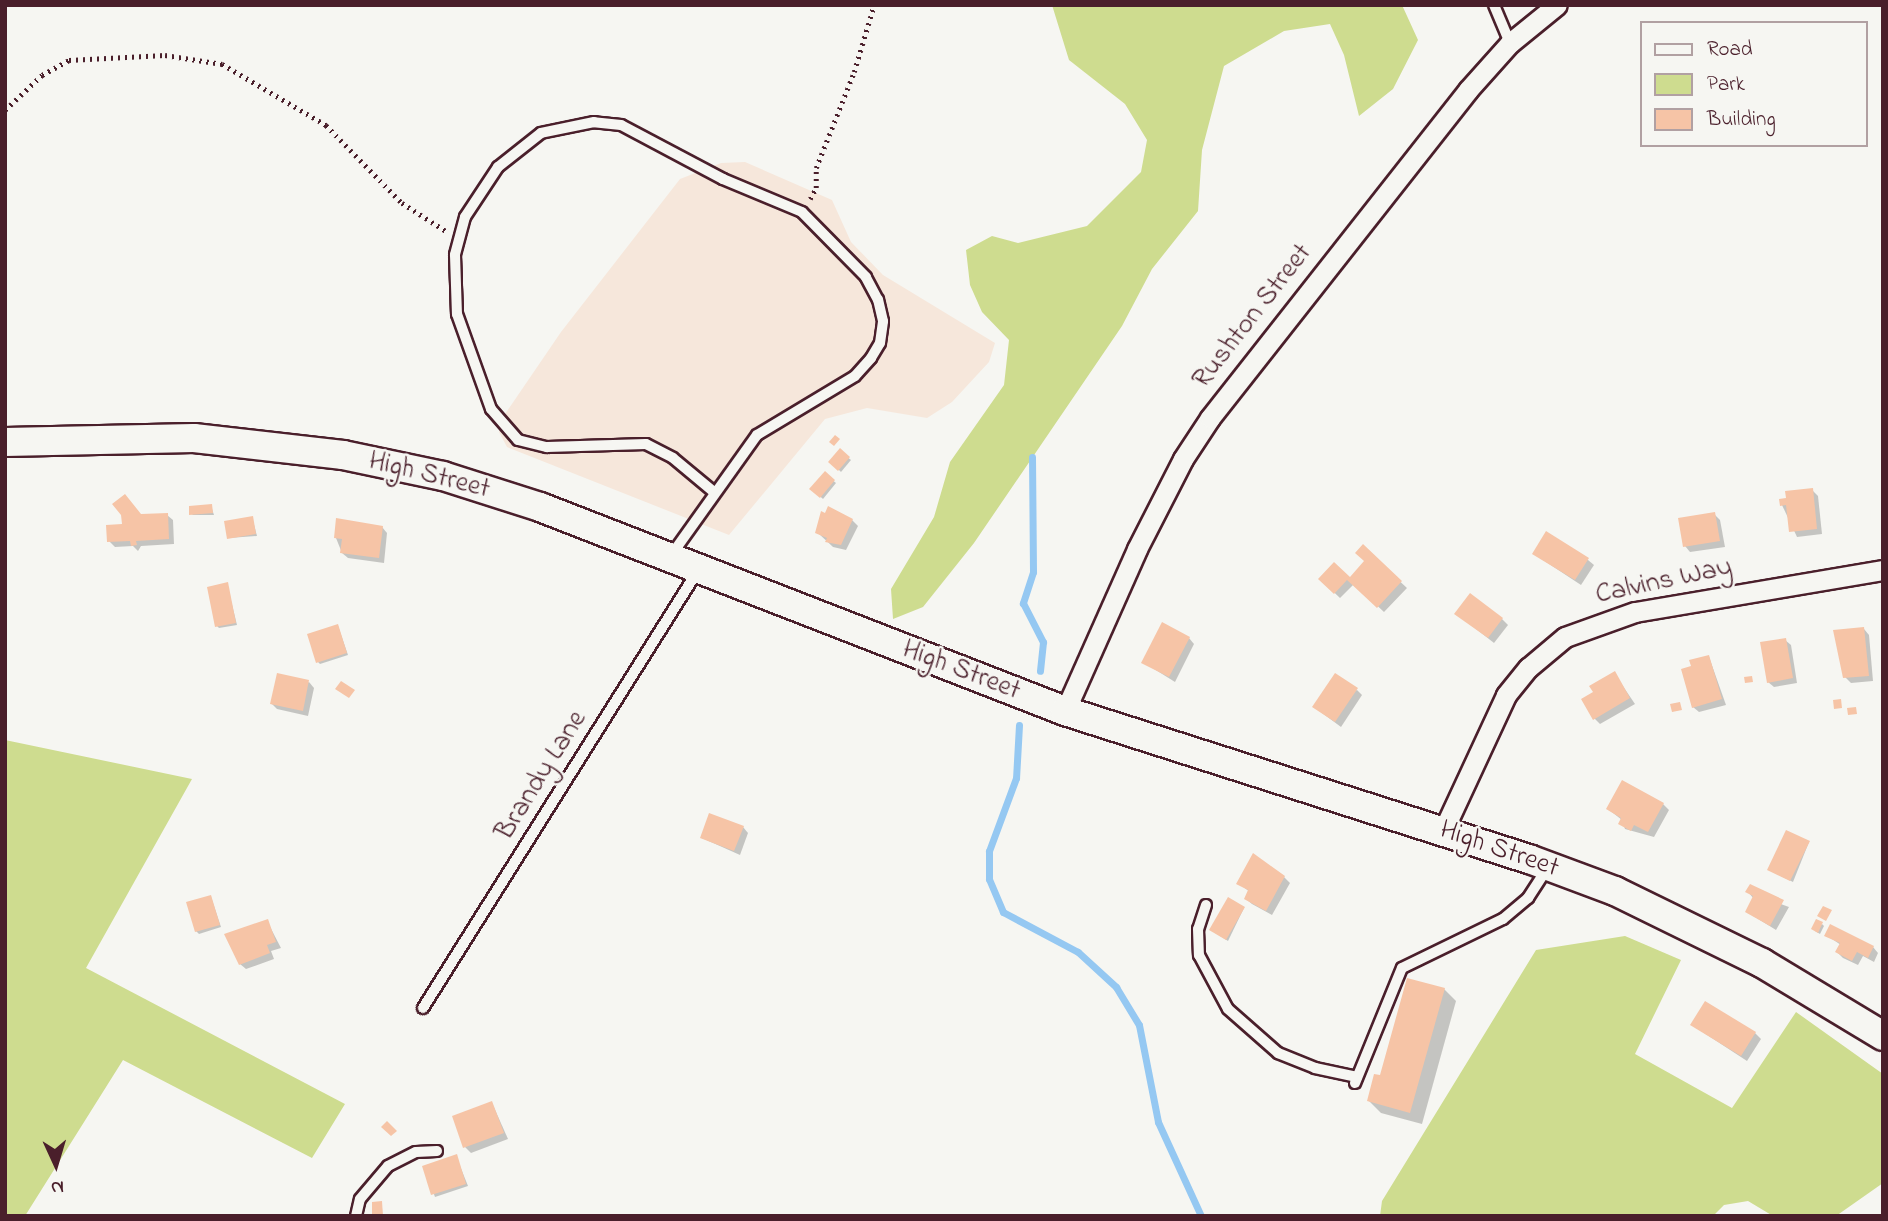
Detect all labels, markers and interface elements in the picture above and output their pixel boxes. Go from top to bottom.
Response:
legend [1640,21,1867,147]
text: Road [1707,35,1753,65]
text: Park [1707,70,1745,100]
text: Building [1707,105,1776,135]
street label: Rushton Street [1186,238,1320,396]
street label: High Street [365,445,493,507]
street label: Calvins Way [1593,551,1735,613]
street label: High Street [897,633,1025,709]
street label: Brandy Lane [489,705,595,847]
street label: High Street [1435,814,1563,886]
north arrow [21,1130,91,1200]
text: N [50,1173,65,1200]

